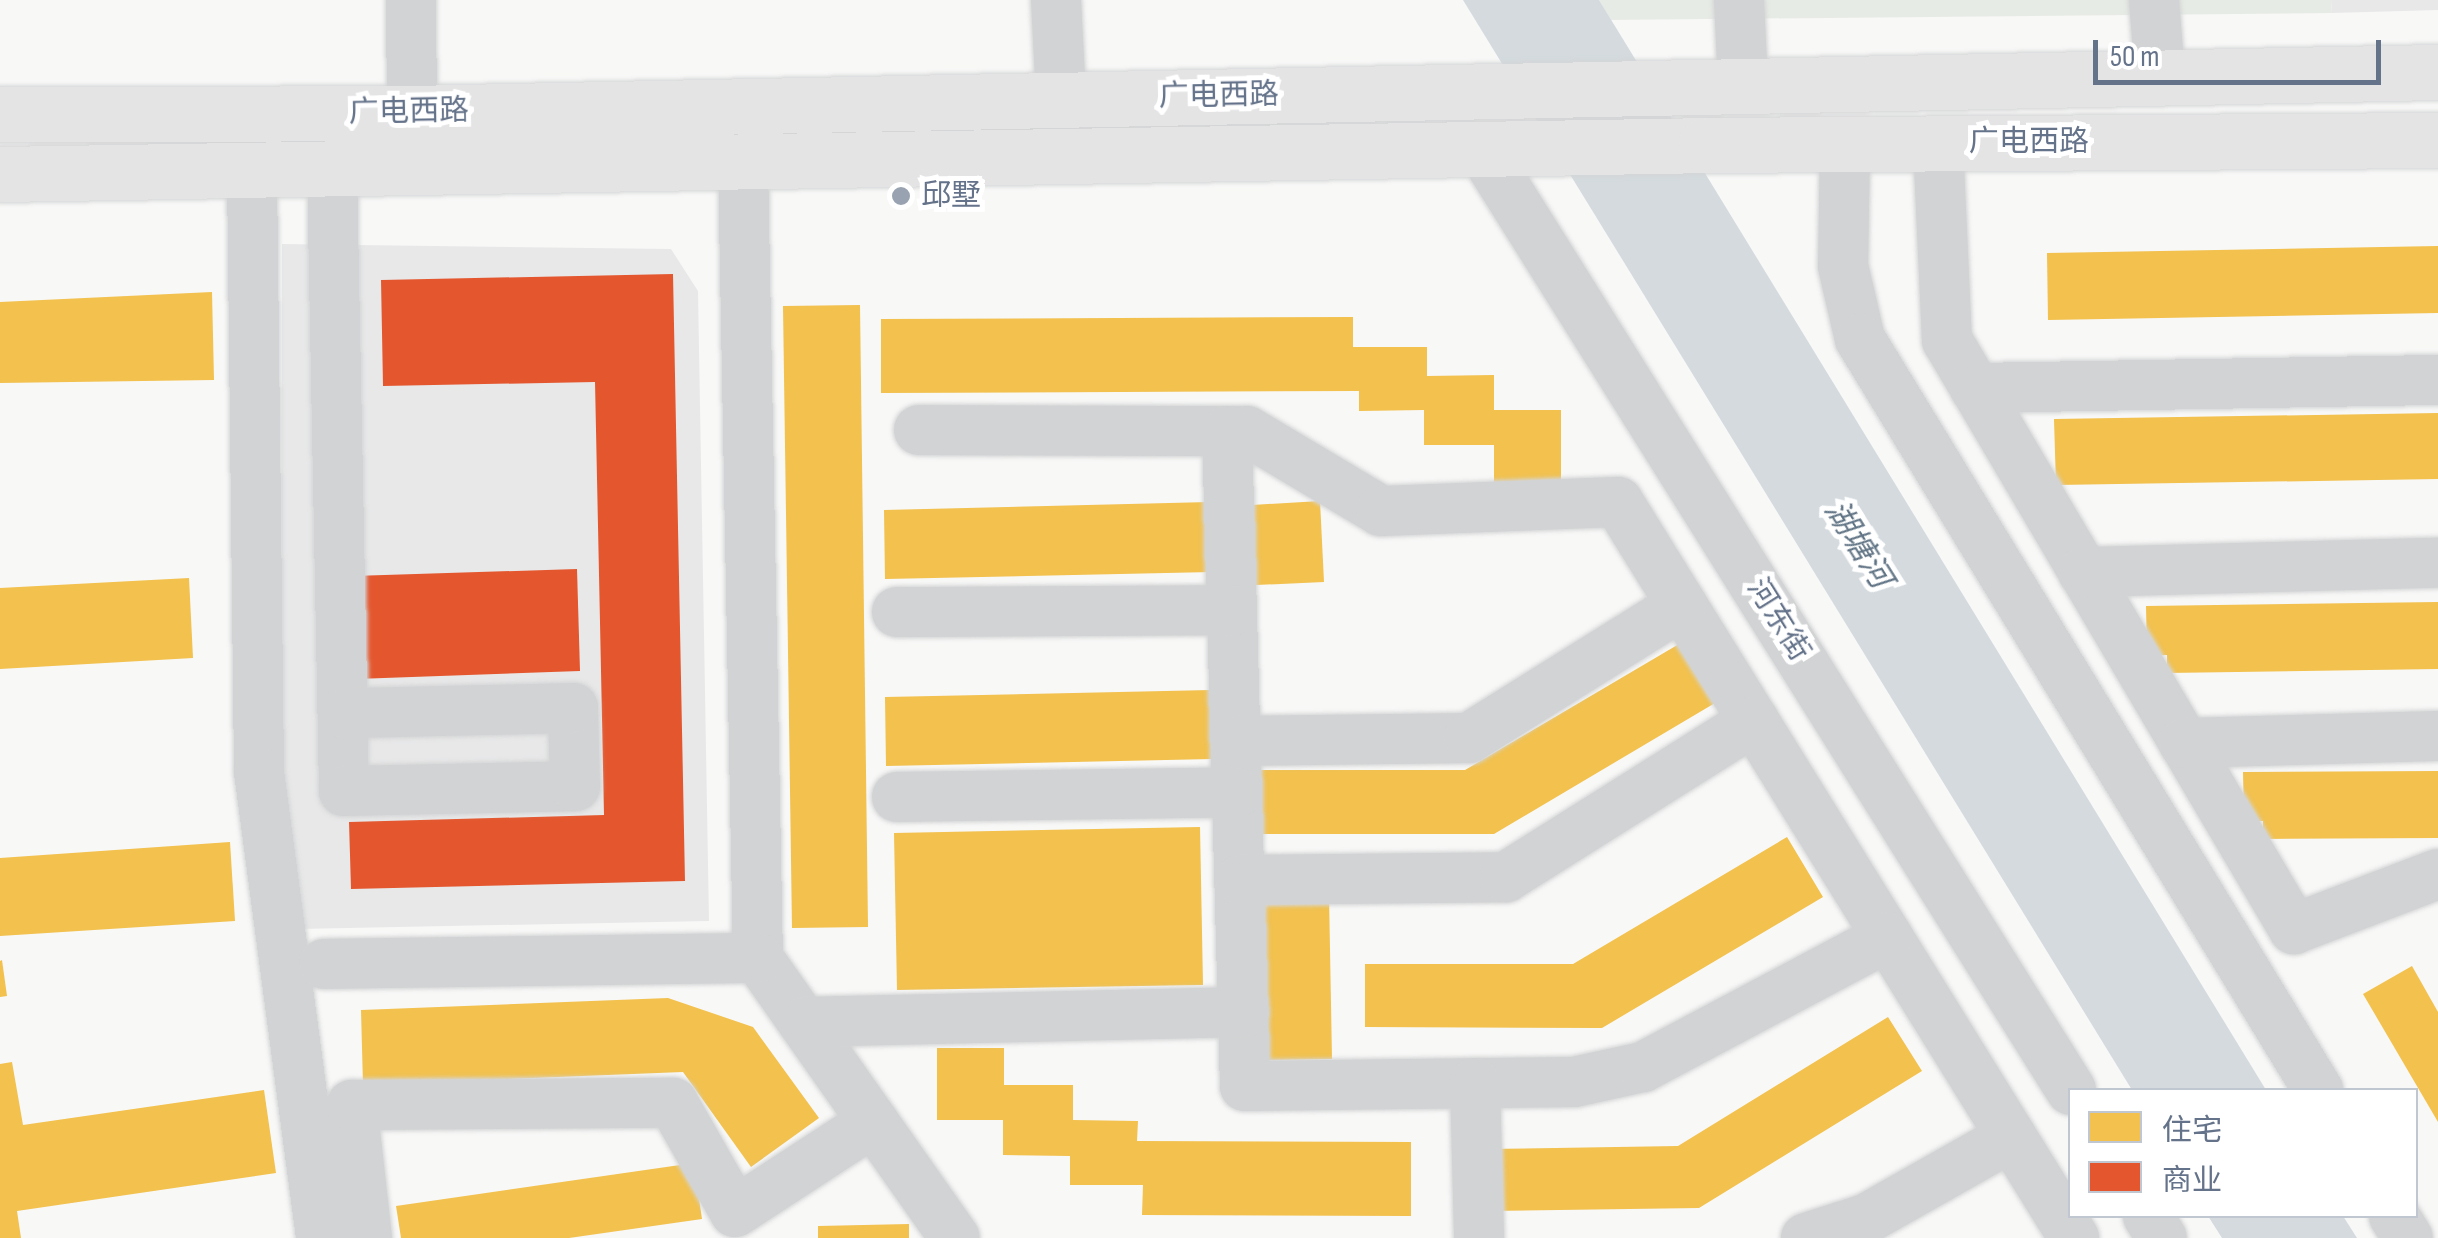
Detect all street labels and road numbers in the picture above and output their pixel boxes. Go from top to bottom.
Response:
street label: 广电西路 [1159,77,1279,115]
street label: 广电西路 [349,93,469,131]
street label: 广电西路 [1969,124,2089,160]
street label: 河东街 [1739,572,1817,668]

